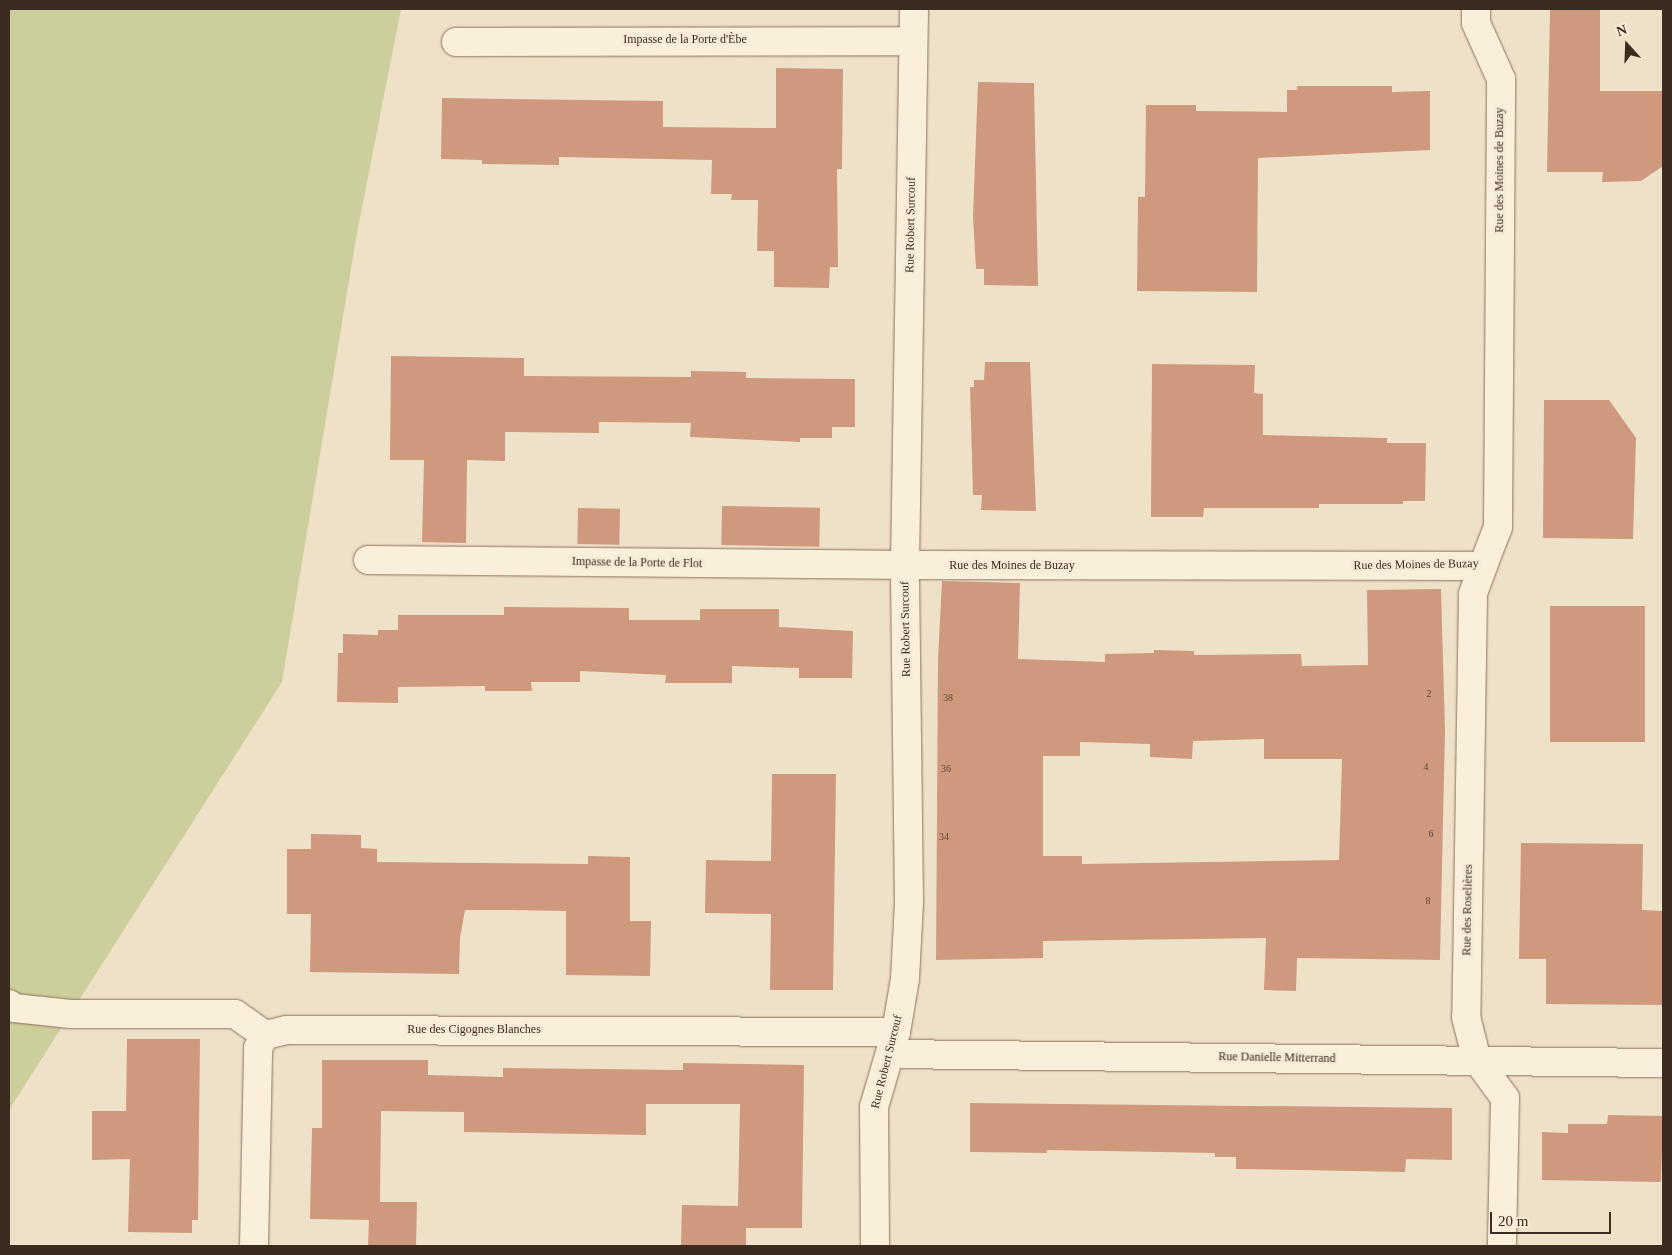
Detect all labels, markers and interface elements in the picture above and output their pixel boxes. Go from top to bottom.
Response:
north arrow [1602,20,1652,70]
text: N [1614,22,1629,39]
street label: Impasse de la Porte d'Èbe [623,33,747,47]
street label: Rue des Moines de Buzay [1493,107,1507,233]
street label: Rue Robert Surcouf [903,177,919,273]
street label: Impasse de la Porte de Flot [572,555,702,571]
street label: Rue des Moines de Buzay [1353,557,1479,573]
street label: Rue des Moines de Buzay [949,559,1075,573]
street label: Rue Robert Surcouf [898,581,914,677]
house number: 2 [1426,688,1432,700]
house number: 38 [943,692,953,704]
house number: 4 [1424,761,1428,773]
house number: 36 [941,763,951,775]
house number: 6 [1428,828,1434,840]
house number: 34 [939,831,949,843]
street label: Rue des Roselières [1460,864,1476,956]
house number: 8 [1426,895,1430,907]
street label: Rue Robert Surcouf [868,1014,906,1110]
street label: Rue des Cigognes Blanches [407,1023,541,1037]
street label: Rue Danielle Mitterrand [1218,1050,1336,1066]
scale bar [1492,1202,1613,1234]
text: 20 m [1498,1213,1528,1229]

